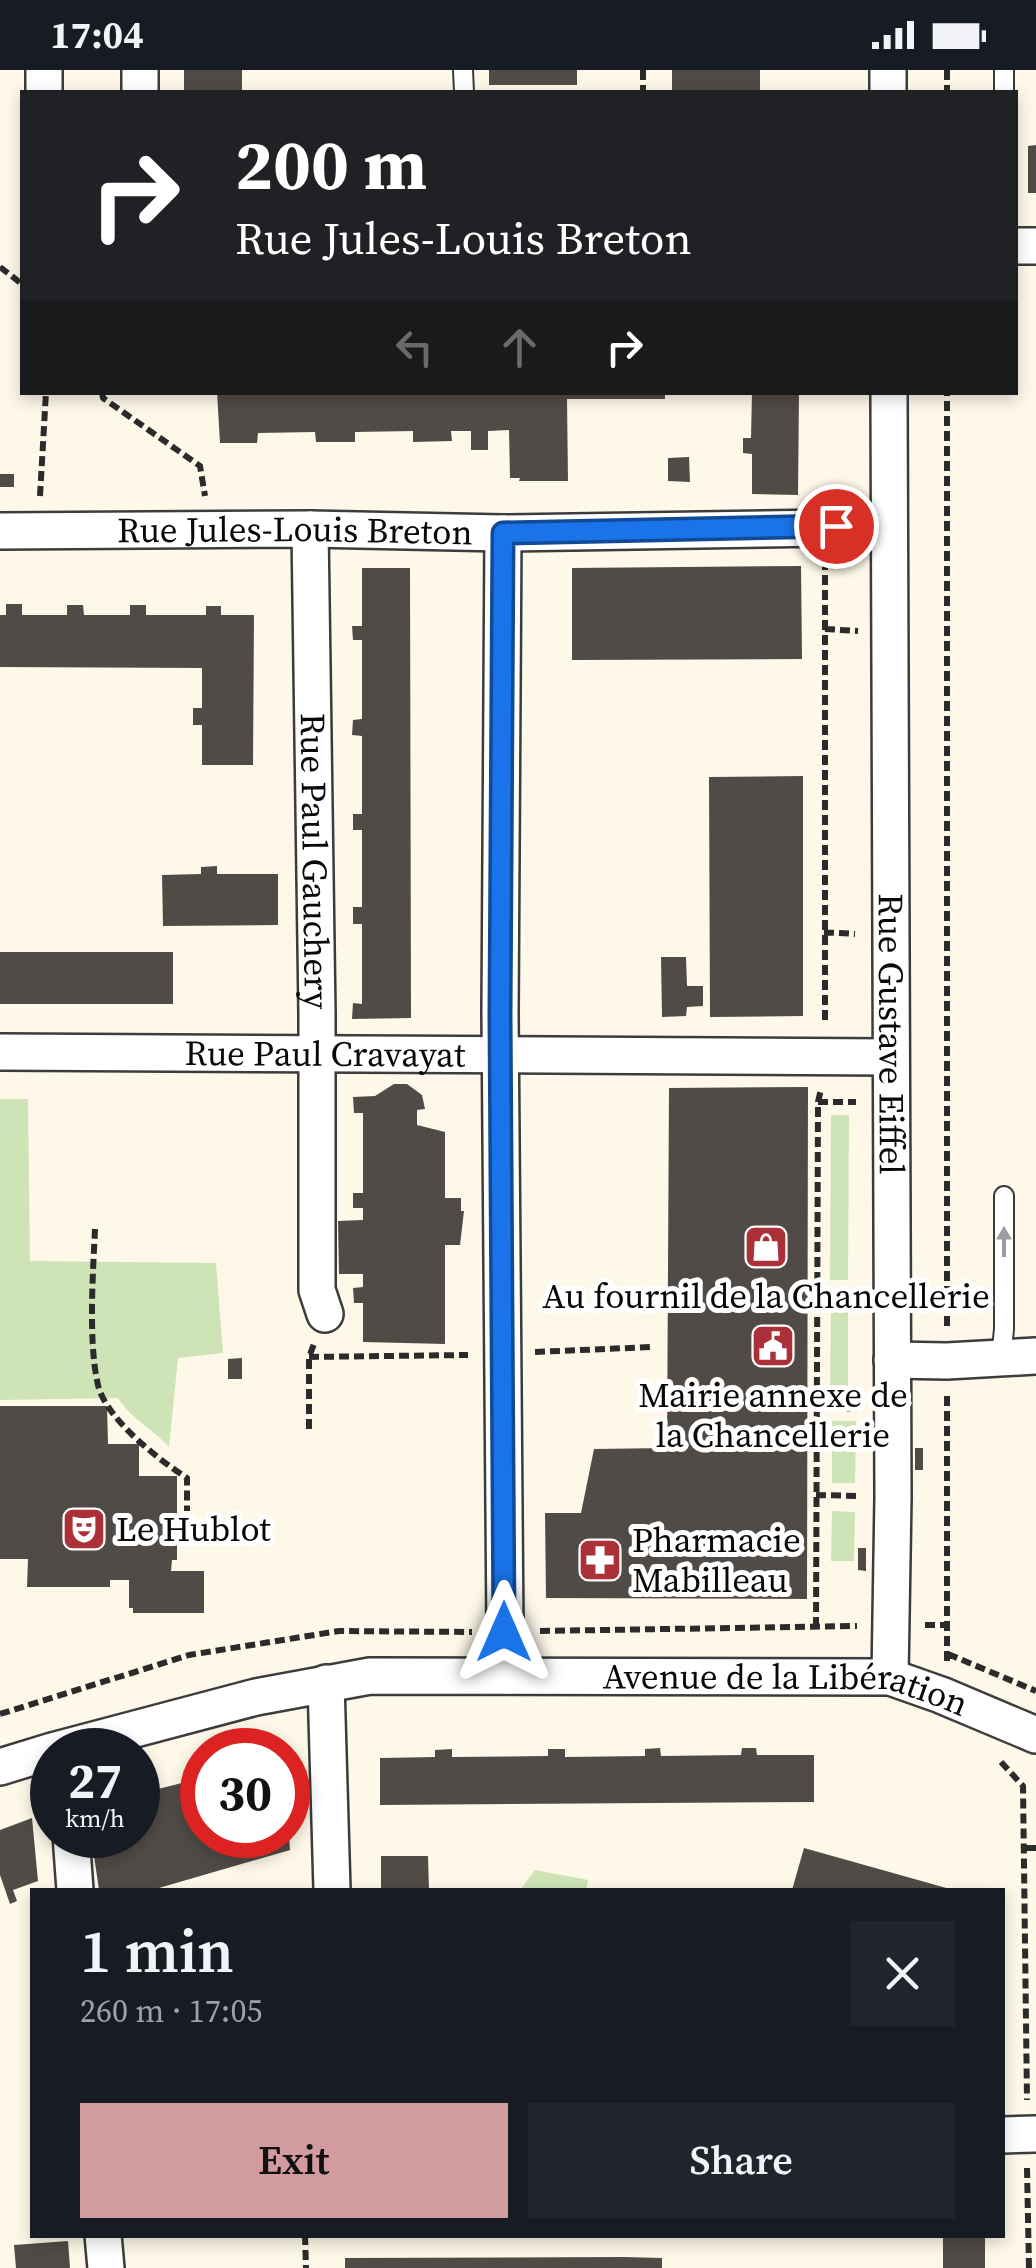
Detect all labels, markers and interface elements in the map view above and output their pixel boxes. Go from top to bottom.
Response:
text: 17:04 [50,9,144,61]
text: 200 m [235,116,427,212]
icon: right [70,130,200,260]
text: Rue Jules-Louis Breton [235,207,692,269]
icon: left [387,320,442,375]
icon: ahead [492,320,547,375]
icon: right [597,320,652,375]
pin [794,484,879,569]
icon: arrive [809,499,864,554]
street label: Rue Jules-Louis Breton [117,505,473,556]
street label: Rue Paul Gauchery [289,712,341,1010]
street label: Rue Gustave Eiffel [867,893,916,1175]
street label: Rue Paul Cravayat [184,1029,466,1079]
shop icon: Au fournil de la Chancellerie [743,1224,789,1270]
one-way arrow [996,1226,1012,1258]
place label: Au fournil de la Chancellerie [542,1272,990,1320]
public building icon: Mairie annexe de la Chancellerie [750,1323,796,1369]
place label: Mairie annexe de la Chancellerie [638,1371,908,1459]
place label: Le Hublot [116,1505,271,1553]
theatre icon: Le Hublot [61,1506,107,1552]
place label: Pharmacie Mabilleau [632,1516,801,1604]
pharmacy icon: Pharmacie Mabilleau [577,1537,623,1583]
position arrow [452,1580,556,1684]
street label: Avenue de la Libération [603,1652,976,1728]
speed limit sign: 30 [180,1728,310,1858]
text: 27 [68,1746,122,1815]
text: km/h [65,1801,125,1835]
text: 1 min [80,1910,234,1992]
button: close [850,1921,955,2026]
text: 260 m · 17:05 [80,1989,262,2033]
button: Exit [80,2103,508,2218]
button: Share [528,2103,955,2218]

